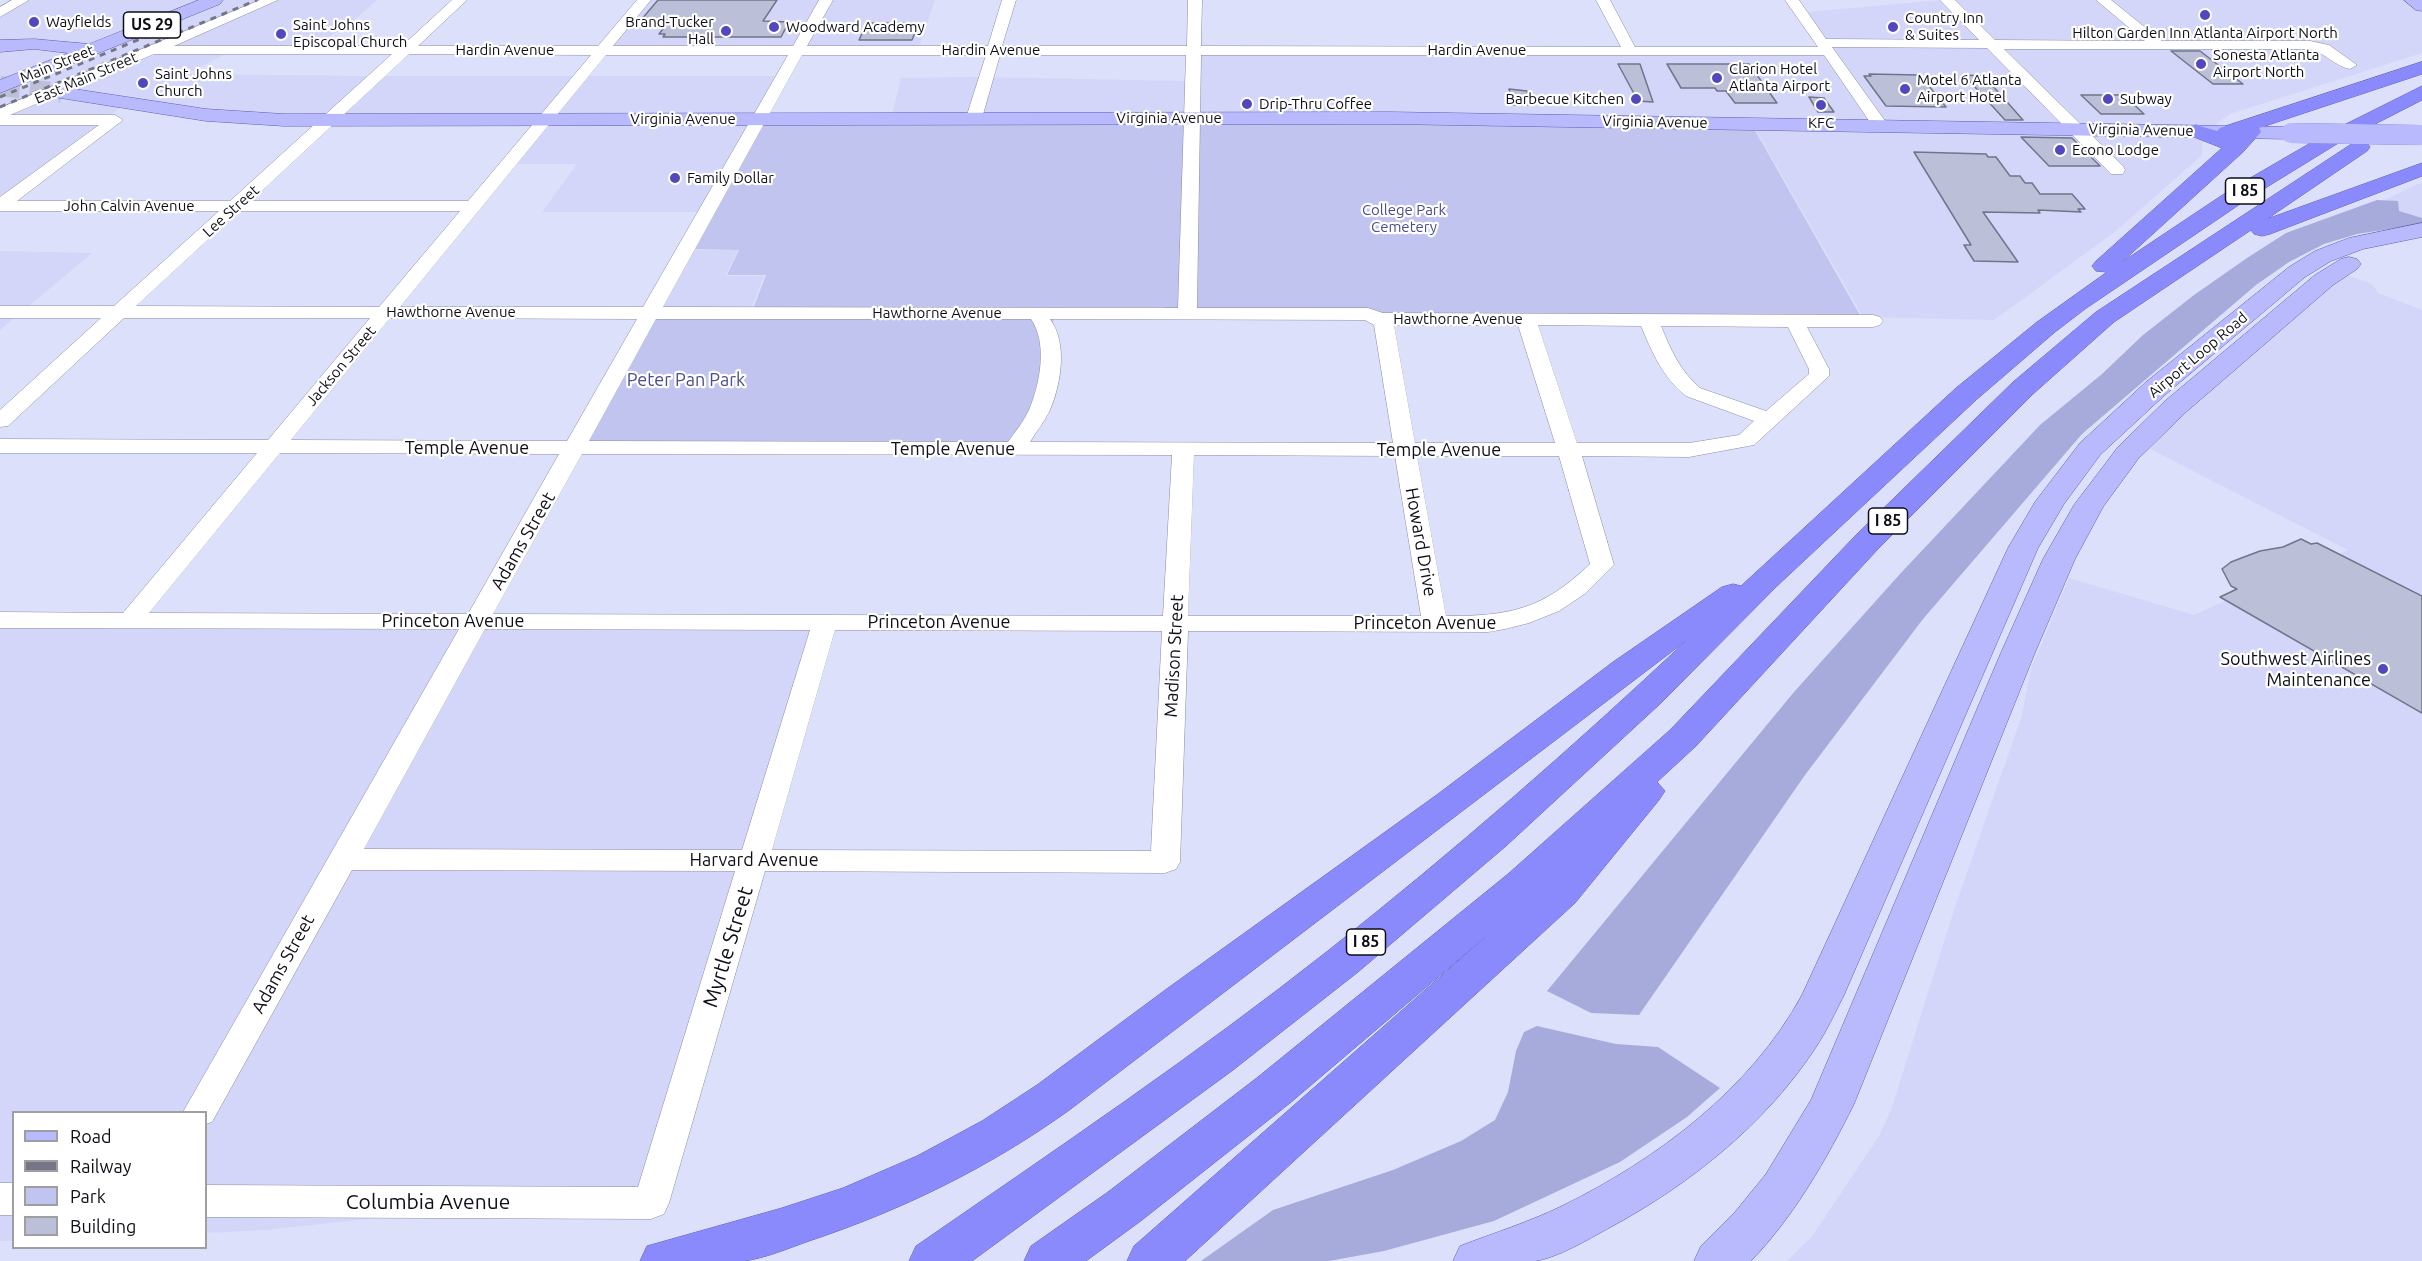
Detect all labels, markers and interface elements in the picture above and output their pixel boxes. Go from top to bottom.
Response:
marker: Hilton Garden Inn Atlanta Airport North [2198,8,2212,22]
place label: Country Inn & Suites [1905,9,1984,44]
road number: US 29 [124,12,180,38]
place label: Wayfields [46,13,111,31]
place label: Brand-Tucker Hall [625,13,714,48]
marker: Wayfields [27,15,41,29]
place label: Saint Johns Episcopal Church [293,16,407,51]
place label: Woodward Academy [786,18,925,36]
marker: Woodward Academy [767,20,781,34]
marker: Country Inn & Suites [1886,20,1900,34]
marker: Brand-Tucker Hall [719,24,733,38]
place label: Hilton Garden Inn Atlanta Airport North [2072,24,2338,42]
marker: Saint Johns Episcopal Church [274,27,288,41]
street label: Main Street [17,41,97,87]
street label: Hardin Avenue [456,41,554,59]
street label: Hardin Avenue [942,41,1040,59]
street label: Hardin Avenue [1428,41,1526,59]
place label: Sonesta Atlanta Airport North [2213,46,2319,81]
street label: East Main Street [32,48,140,108]
marker: Sonesta Atlanta Airport North [2194,57,2208,71]
place label: Clarion Hotel Atlanta Airport [1729,60,1830,95]
place label: Saint Johns Church [155,65,232,100]
marker: Clarion Hotel Atlanta Airport [1710,71,1724,85]
place label: Motel 6 Atlanta Airport Hotel [1917,71,2022,106]
marker: Saint Johns Church [136,76,150,90]
marker: Motel 6 Atlanta Airport Hotel [1898,82,1912,96]
place label: Barbecue Kitchen [1505,90,1624,108]
place label: Subway [2120,90,2172,108]
marker: Barbecue Kitchen [1629,92,1643,106]
marker: Subway [2101,92,2115,106]
place label: Drip-Thru Coffee [1259,95,1372,113]
marker: Drip-Thru Coffee [1240,97,1254,111]
marker: KFC [1814,98,1828,112]
street label: Virginia Avenue [1116,109,1222,127]
street label: Virginia Avenue [630,110,736,128]
street label: Virginia Avenue [1602,112,1708,132]
place label: KFC [1808,114,1834,132]
street label: Virginia Avenue [2088,120,2194,140]
place label: Econo Lodge [2072,141,2159,159]
marker: Econo Lodge [2053,143,2067,157]
place label: Family Dollar [687,169,774,187]
marker: Family Dollar [668,171,682,185]
road number: I 85 [2226,178,2264,204]
street label: Lee Street [199,181,263,241]
street label: John Calvin Avenue [63,197,195,215]
park label: College Park Cemetery [1362,201,1446,236]
street label: Hawthorne Avenue [386,303,516,321]
street label: Hawthorne Avenue [872,304,1002,322]
street label: Airport Loop Road [2145,308,2251,402]
street label: Hawthorne Avenue [1393,310,1523,328]
street label: Jackson Street [302,322,380,410]
park label: Peter Pan Park [627,369,745,391]
street label: Temple Avenue [405,437,529,459]
street label: Temple Avenue [891,438,1015,460]
street label: Temple Avenue [1377,439,1501,461]
street label: Howard Drive [1401,486,1441,598]
street label: Adams Street [486,488,560,594]
road number: I 85 [1868,508,1908,534]
street label: Madison Street [1160,594,1188,718]
street label: Princeton Avenue [381,610,525,632]
street label: Princeton Avenue [867,611,1011,633]
street label: Princeton Avenue [1353,612,1497,634]
place label: Southwest Airlines Maintenance [2221,648,2371,690]
marker: Southwest Airlines Maintenance [2376,662,2390,676]
street label: Harvard Avenue [689,849,819,871]
street label: Myrtle Street [698,883,758,1011]
street label: Adams Street [247,911,319,1017]
road number: I 85 [1346,929,1386,955]
legend [12,1111,207,1249]
text: Road [70,1126,112,1146]
text: Railway [70,1156,131,1176]
text: Park [70,1186,106,1206]
street label: Columbia Avenue [346,1189,510,1215]
text: Building [70,1216,136,1236]

